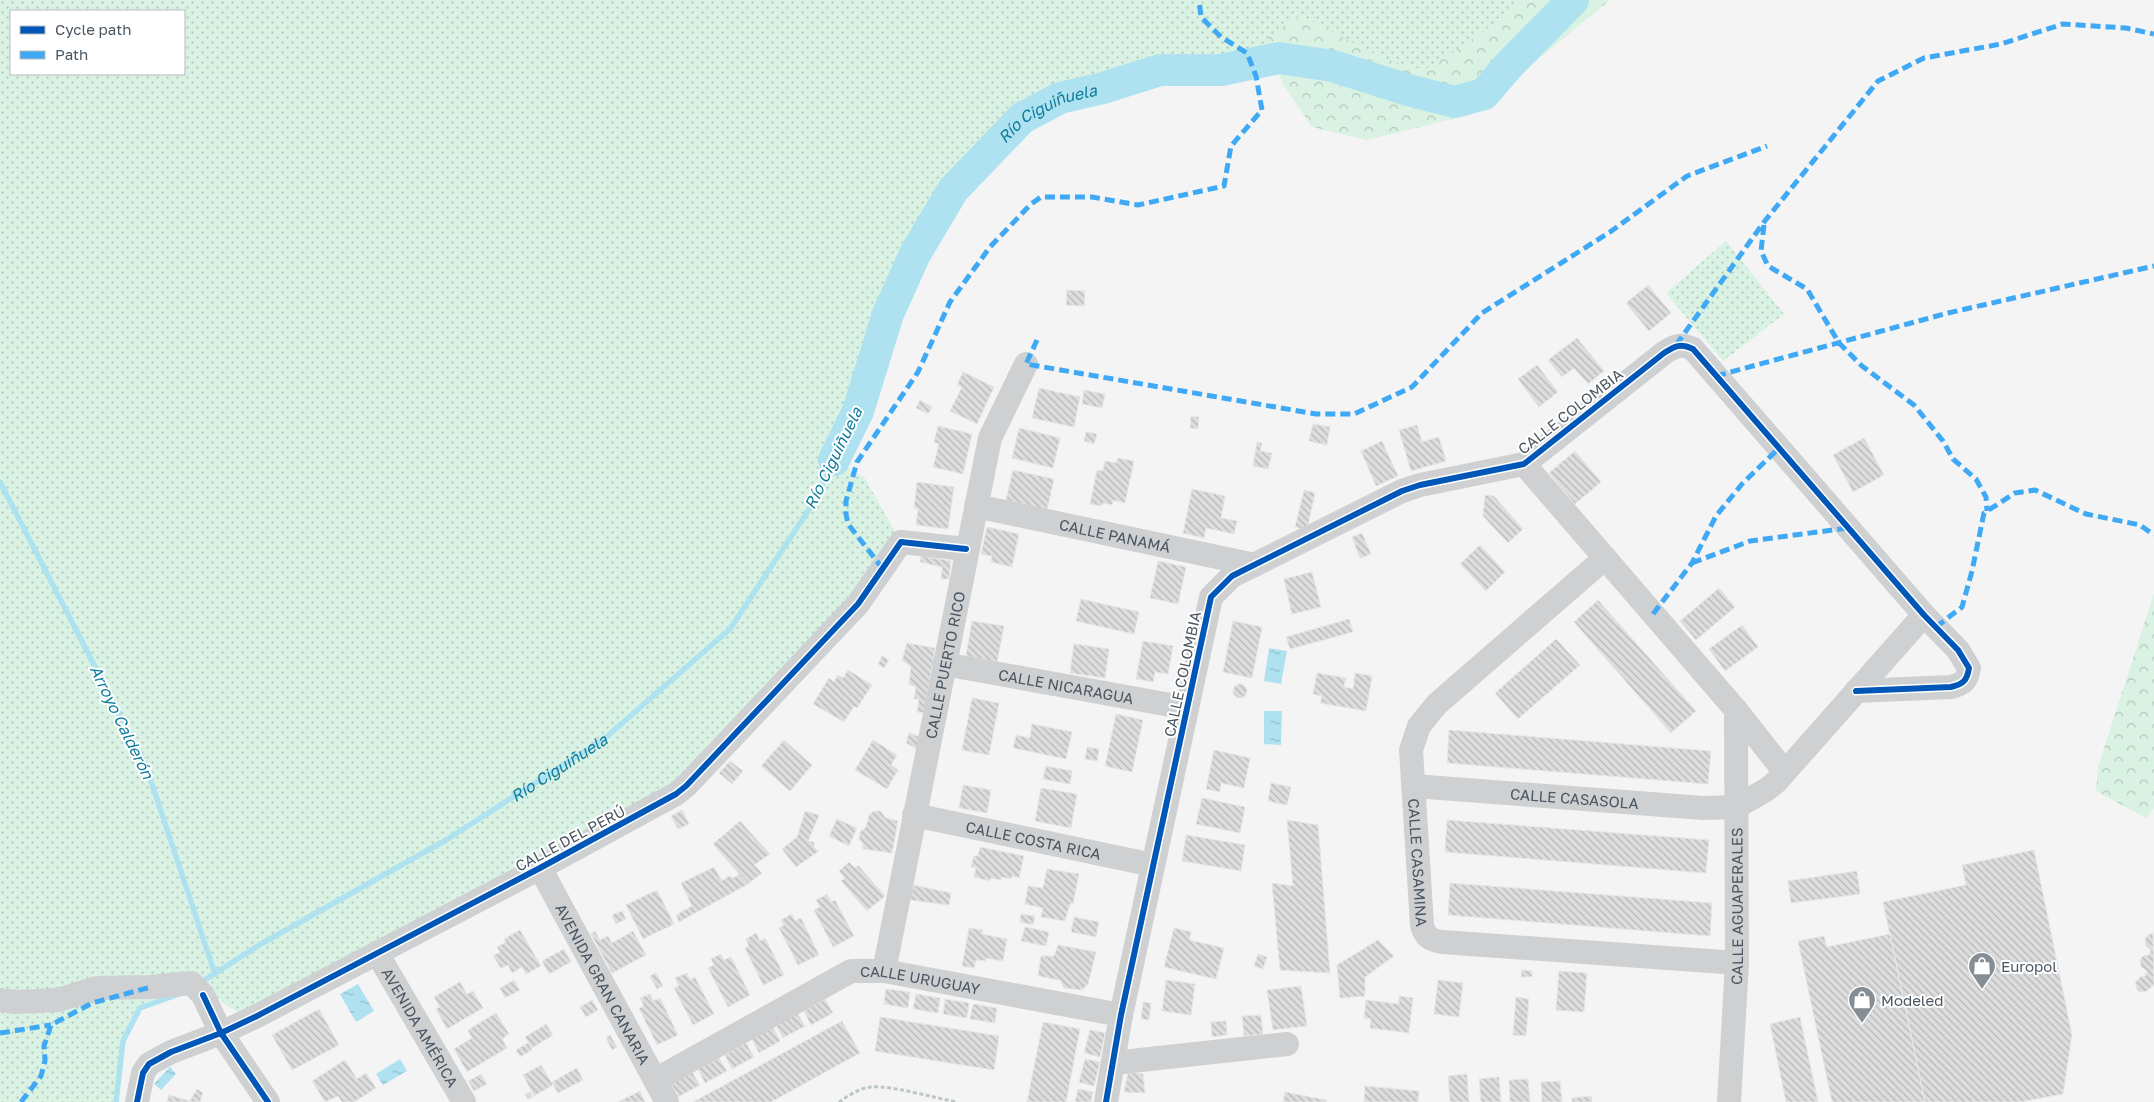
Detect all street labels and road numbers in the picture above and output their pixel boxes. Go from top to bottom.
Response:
street label: CALLE COLOMBIA [1514,365,1626,457]
street label: CALLE PANAMÁ [1058,515,1172,556]
street label: CALLE PUERTO RICO [921,590,968,740]
street label: CALLE COLOMBIA [1160,610,1204,738]
street label: CALLE NICARAGUA [997,665,1135,707]
street label: CALLE CASASOLA [1510,784,1640,812]
street label: CALLE CASAMINA [1405,798,1431,927]
street label: CALLE DEL PERÚ [512,801,628,875]
street label: CALLE COSTA RICA [964,817,1103,863]
street label: CALLE AGUAPERALES [1727,827,1746,985]
street label: AVENIDA GRAN CANARIA [552,900,654,1068]
street label: CALLE URUGUAY [860,961,982,998]
street label: AVENIDA AMÉRICA [379,964,462,1090]

